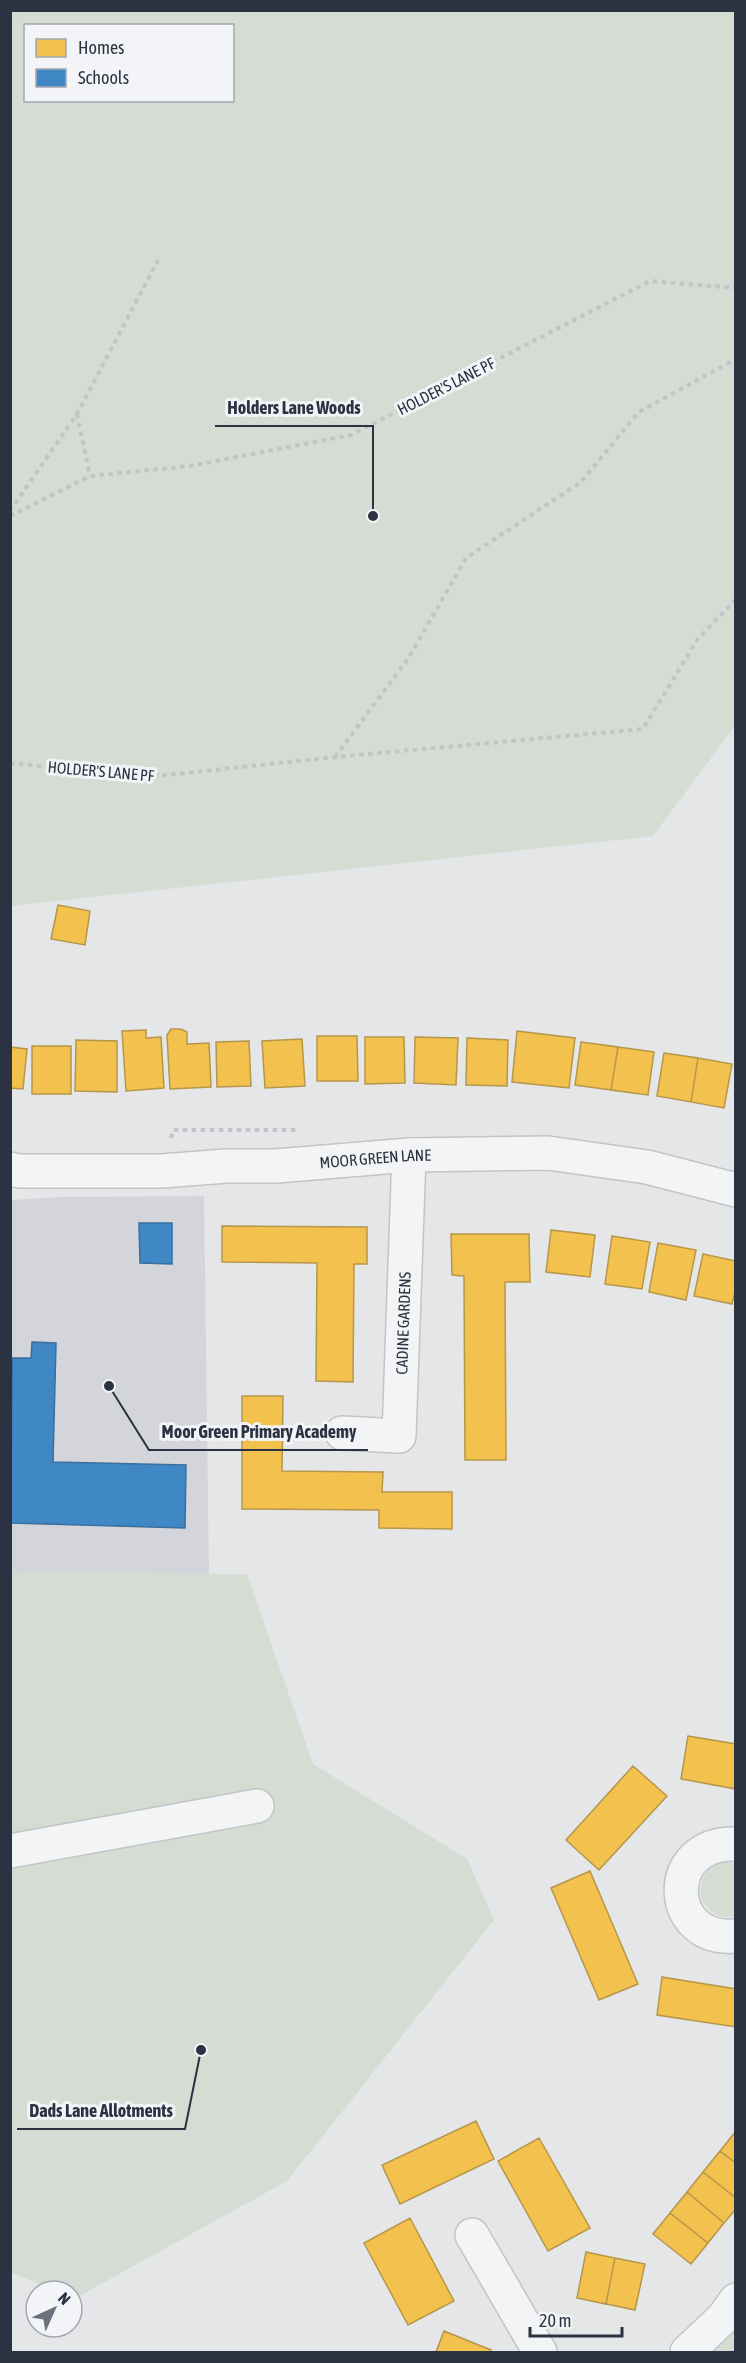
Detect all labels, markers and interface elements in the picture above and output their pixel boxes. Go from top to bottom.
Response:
legend [24,24,234,102]
text: Homes [78,37,124,58]
text: Schools [78,67,129,88]
street label: HOLDER'S LANE PF [394,353,498,418]
callout: Holders Lane Woods [215,390,373,426]
text: Holders Lane Woods [227,397,361,418]
street label: HOLDER'S LANE PF [47,757,156,785]
street label: MOOR GREEN LANE [319,1146,431,1171]
street label: CADINE GARDENS [392,1271,414,1375]
callout: Moor Green Primary Academy [149,1414,368,1450]
text: Moor Green Primary Academy [162,1421,357,1442]
callout: Dads Lane Allotments [17,2093,185,2129]
text: Dads Lane Allotments [29,2100,174,2121]
north arrow [24,2279,84,2339]
text: N [55,2289,74,2308]
scale bar [530,2300,622,2338]
text: 20 m [539,2310,571,2331]

